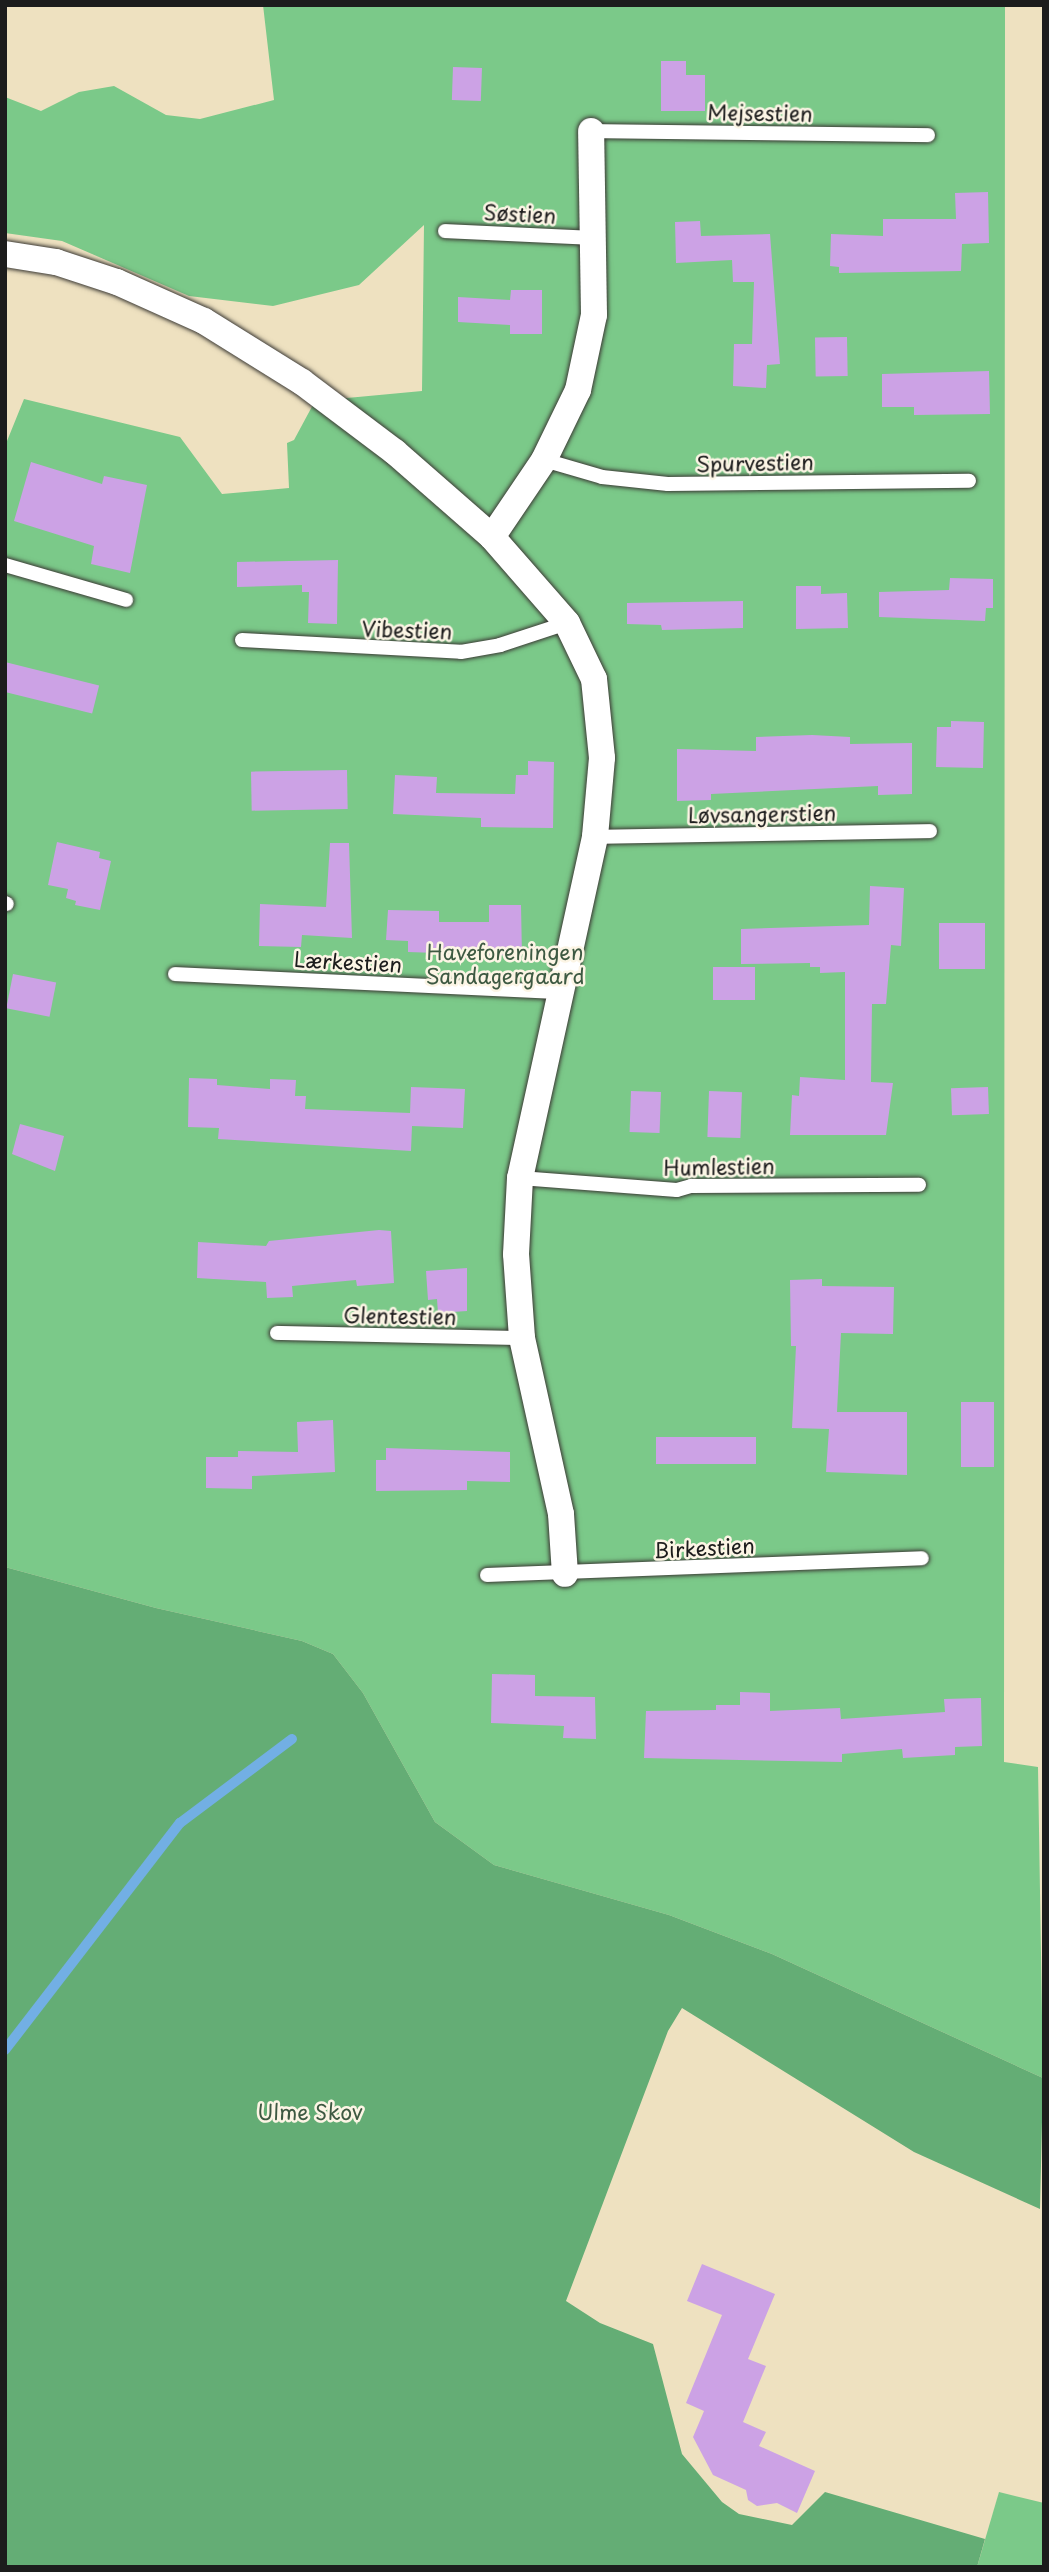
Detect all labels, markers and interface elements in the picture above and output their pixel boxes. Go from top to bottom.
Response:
street label: Mejsestien [707,98,813,126]
street label: Søstien [483,199,557,227]
street label: Spurvestien [696,448,814,476]
street label: Vibestien [361,615,453,643]
street label: Løvsangerstien [688,799,836,827]
park label: Haveforeningen Sandagergaard [426,938,584,988]
street label: Lærkestien [293,946,403,976]
street label: Humlestien [663,1152,775,1180]
street label: Glentestien [343,1301,457,1329]
street label: Birkestien [653,1532,755,1562]
park label: Ulme Skov [256,2098,364,2124]

